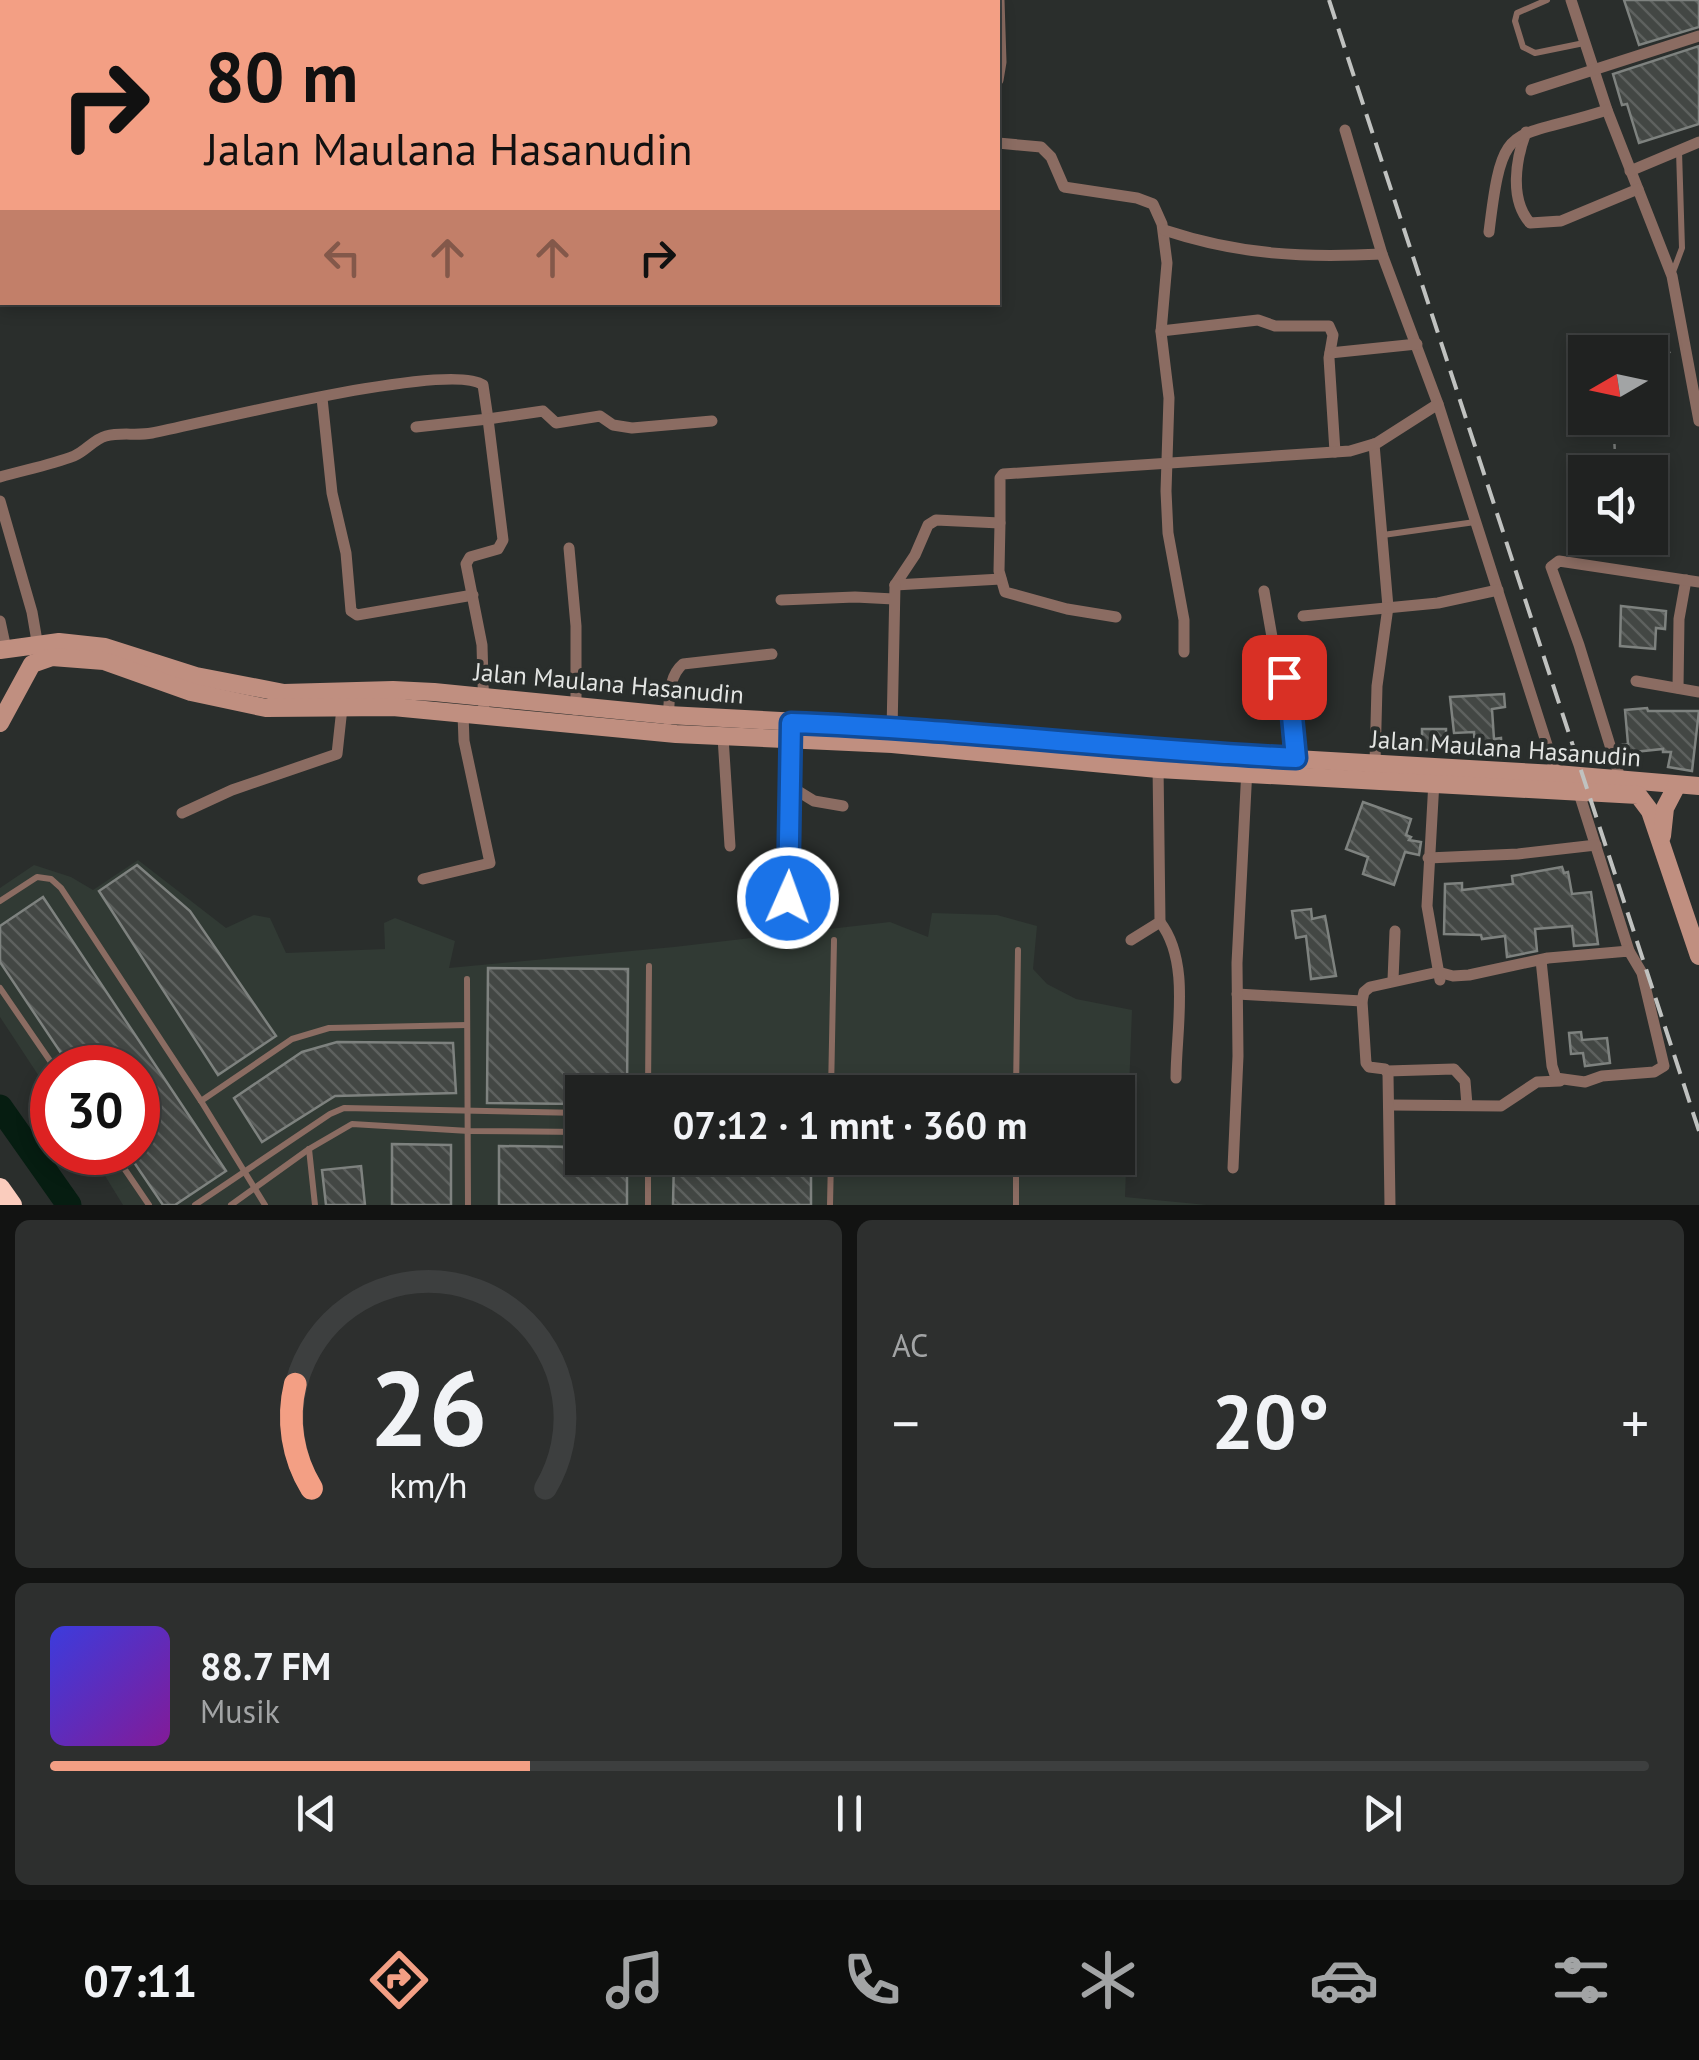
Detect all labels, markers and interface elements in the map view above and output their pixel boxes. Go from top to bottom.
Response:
text: 80 m [205,31,358,121]
icon: right [40,40,170,170]
text: Jalan Maulana Hasanudin [205,119,693,177]
icon: left [315,230,370,285]
icon: ahead [420,230,475,285]
icon: ahead [525,230,580,285]
icon: right [630,230,685,285]
north arrow [1568,335,1668,435]
map controls [1568,335,1668,555]
button: sound [1568,455,1668,555]
pin [1242,635,1327,720]
icon: arrive [1257,650,1312,705]
street label: Jalan Maulana Hasanudin [472,655,745,711]
street label: Jalan Maulana Hasanudin [1369,723,1642,773]
position arrow [736,846,840,950]
speed limit sign: 30 [30,1045,160,1175]
text: 07:12 · 1 mnt · 360 m [673,1100,1027,1149]
text: AC [892,1324,928,1366]
text: 26 [370,1340,487,1475]
text: 20° [1212,1373,1329,1470]
text: − [892,1387,920,1458]
text: + [1621,1387,1649,1458]
text: km/h [389,1462,468,1508]
text: 88.7 FM [200,1641,331,1690]
text: Musik [200,1690,280,1732]
icon: previous [289,1786,344,1841]
icon: pause [822,1786,877,1841]
icon: next [1355,1786,1410,1841]
icon: directions [364,1945,434,2015]
icon: music [600,1945,670,2015]
icon: phone [837,1945,907,2015]
icon: climate [1073,1945,1143,2015]
icon: car [1309,1945,1379,2015]
icon: filters [1546,1945,1616,2015]
text: 07:11 [83,1951,197,2009]

